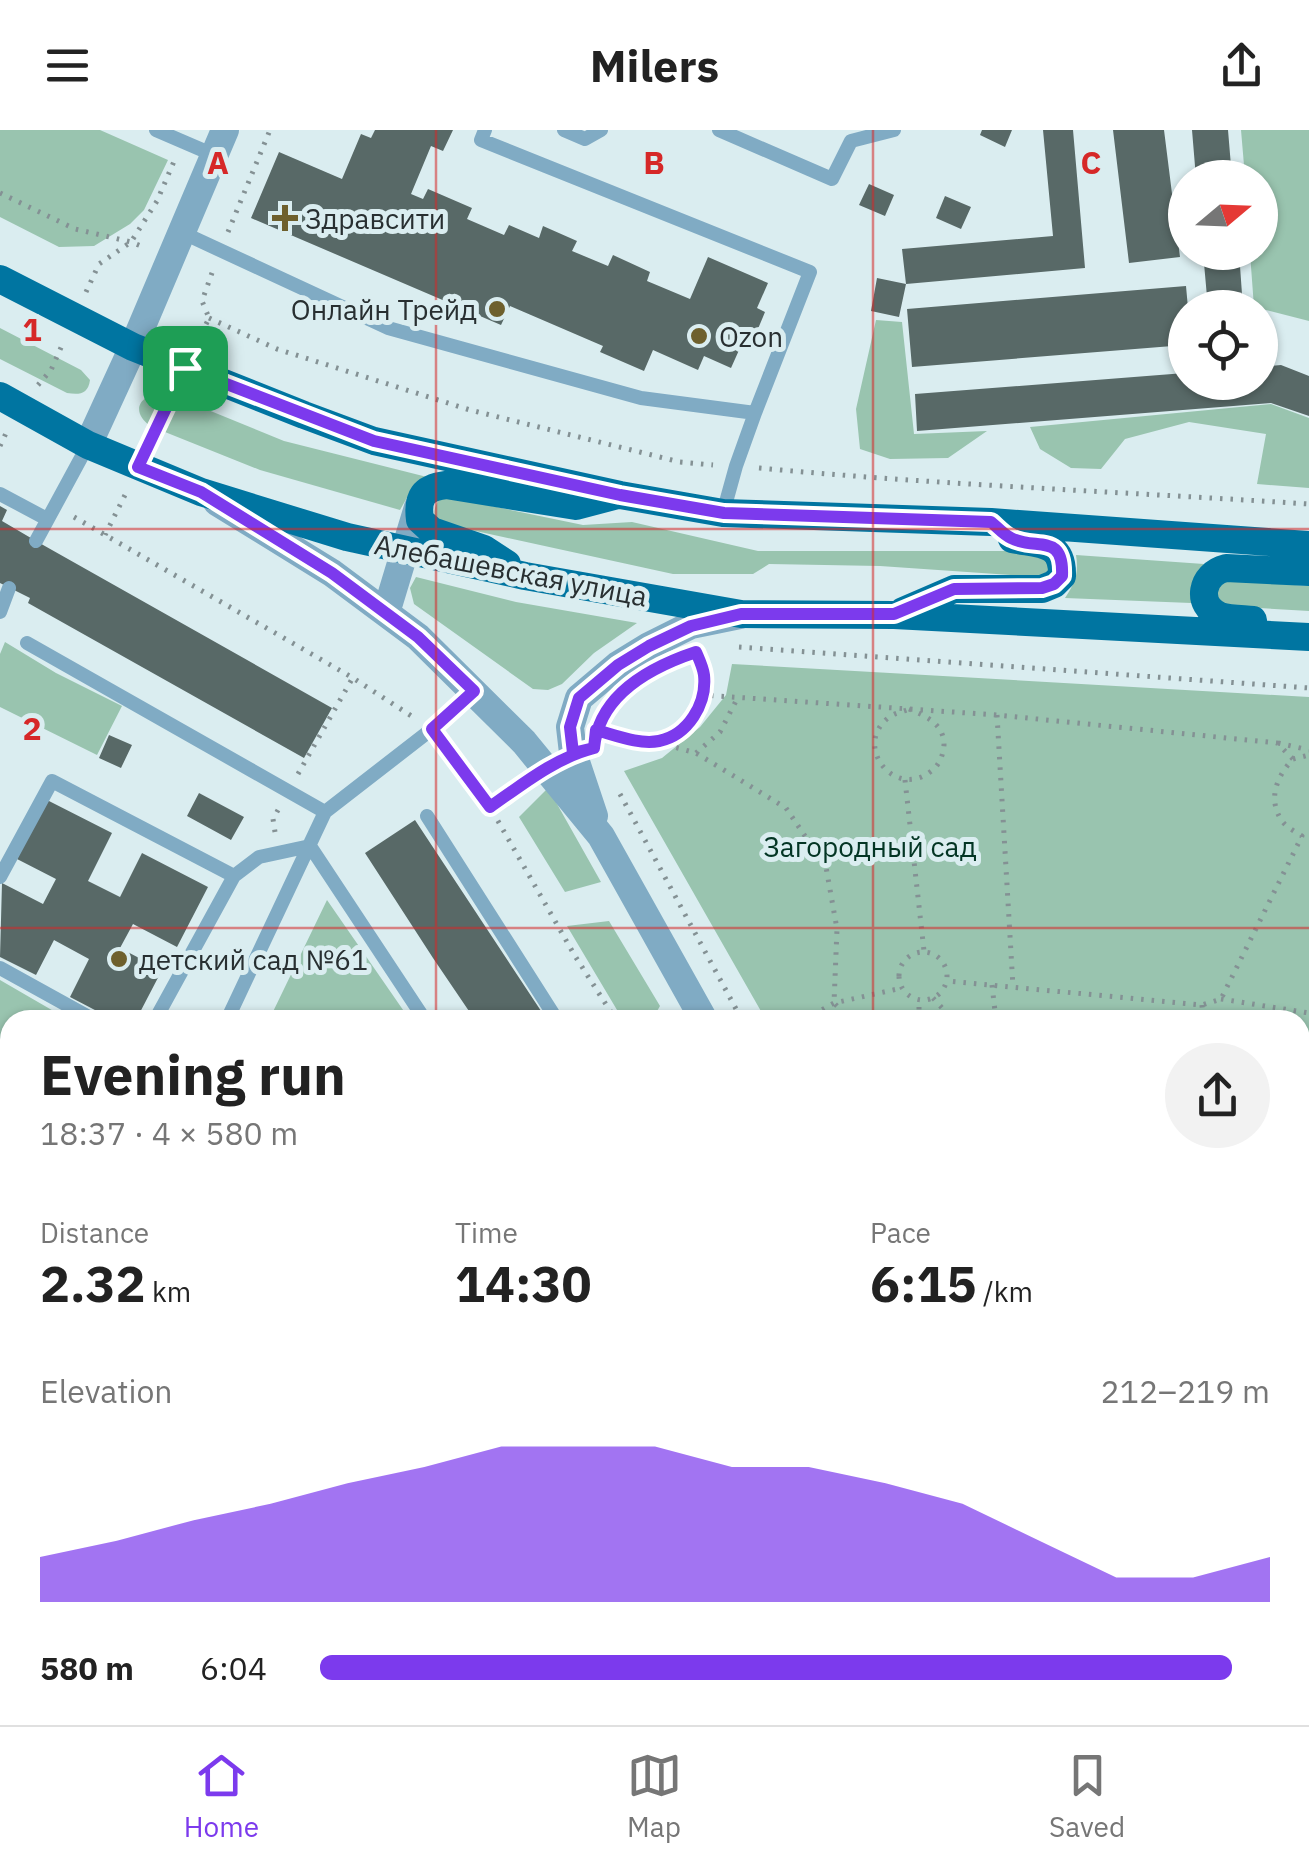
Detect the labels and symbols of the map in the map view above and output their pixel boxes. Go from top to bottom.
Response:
text: A [207,141,229,183]
text: B [643,141,665,183]
text: C [1081,141,1101,183]
north arrow [1168,160,1278,270]
place label: Здравсити [305,200,445,237]
marker: Здравсити [274,207,296,229]
place label: Онлайн Трейд [291,291,477,328]
marker: Онлайн Трейд [486,298,508,320]
text: 1 [22,308,42,350]
place label: Ozon [719,318,783,355]
marker: Ozon [688,325,710,347]
pin [143,326,228,411]
street label: Алебашевская улица [371,525,651,615]
text: 2 [22,707,42,749]
park label: Загородный сад [763,828,977,865]
place label: детский сад №61 [139,941,368,978]
marker: детский сад №61 [108,948,130,970]

